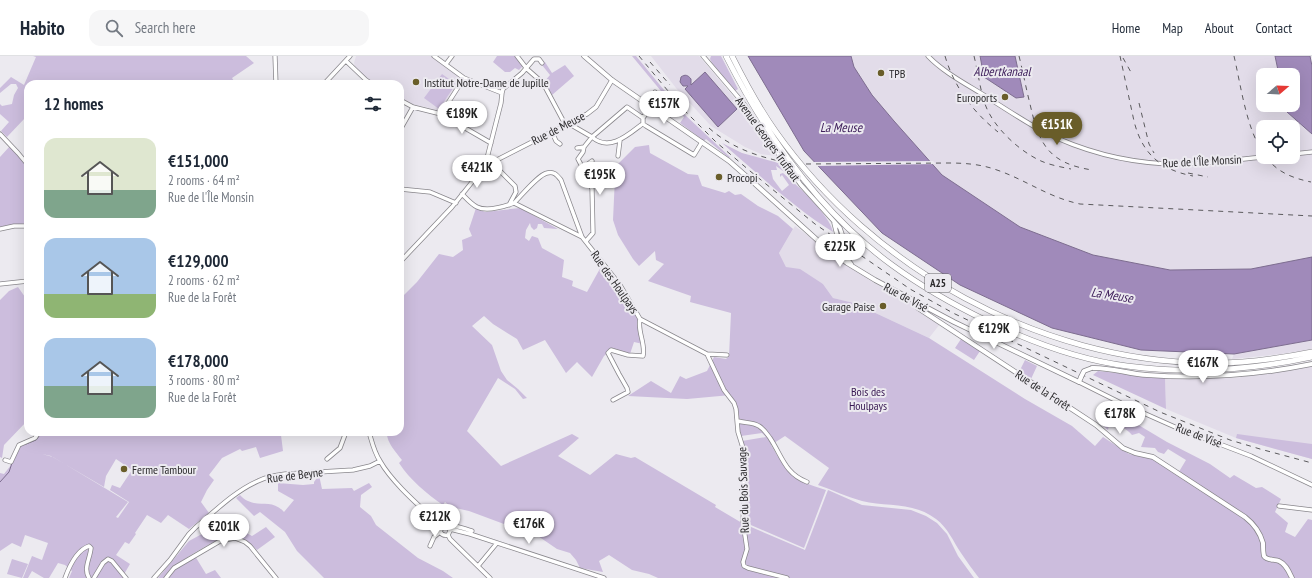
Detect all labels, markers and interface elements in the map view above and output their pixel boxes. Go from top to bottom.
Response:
search box [89,10,369,46]
text: Habito [20,16,65,40]
icon: search [103,17,125,39]
text: Search here [135,18,196,37]
text: Home [1112,19,1140,37]
text: Map [1162,19,1183,37]
text: About [1205,19,1234,37]
text: Contact [1256,19,1292,37]
water label: Albertkanaal [973,63,1032,80]
place label: TPB [889,66,906,81]
marker: TPB [876,68,886,78]
north arrow [1256,68,1300,112]
map controls [1256,68,1300,164]
place label: Institut Notre-Dame de Jupille [424,75,549,90]
marker: Institut Notre-Dame de Jupille [411,77,421,87]
place label: Euroports [957,90,997,105]
pin: €157K [636,91,692,125]
marker: Euroports [1000,92,1010,102]
text: 12 homes [44,93,103,115]
icon: filters [362,93,384,115]
street label: Avenue Georges Truffaut [732,94,804,185]
text: €157K [648,95,680,112]
pin: €189K [434,101,490,135]
text: €189K [446,105,478,122]
street label: Rue de Meuse [529,108,587,148]
pin: €151K [1029,112,1085,146]
text: €151K [1041,116,1073,133]
water label: La Meuse [820,119,864,136]
button: locate [1256,120,1300,164]
text: €151,000 [168,150,229,172]
street label: Rue de l'Île Monsin [1162,151,1242,171]
icon: home [76,154,124,202]
pin: €421K [449,155,505,189]
text: €421K [461,159,493,176]
pin: €195K [572,162,628,196]
text: €195K [584,166,616,183]
place label: Procopi [727,170,758,185]
text: 2 rooms · 64 m² [168,172,240,189]
marker: Procopi [714,172,724,182]
text: Rue de l'Île Monsin [168,189,254,206]
pin: €225K [812,234,868,268]
text: €225K [824,238,856,255]
street label: Rue des Houlpays [588,248,642,316]
text: €129,000 [168,250,229,272]
icon: home [76,254,124,302]
text: 2 rooms · 62 m² [168,272,240,289]
road number: A25 [925,274,951,292]
street label: Rue de Visé [881,279,931,315]
water label: La Meuse [1090,283,1136,307]
text: Rue de la Forêt [168,289,236,306]
place label: Garage Paise [822,299,875,314]
marker: Garage Paise [878,301,888,311]
pin: €129K [966,316,1022,350]
text: €129K [978,320,1010,337]
text: €178,000 [168,350,229,372]
pin: €167K [1175,350,1231,384]
icon: home [76,354,124,402]
text: €167K [1187,354,1219,371]
street label: Rue de la Forêt [1012,367,1074,414]
text: 3 rooms · 80 m² [168,372,240,389]
park label: Bois des Houlpays [849,384,887,413]
text: Rue de la Forêt [168,389,236,406]
pin: €178K [1092,401,1148,435]
text: €178K [1104,405,1136,422]
street label: Rue de Visé [1174,419,1224,451]
street label: Rue du Bois Sauvage [734,447,752,533]
place label: Ferme Tambour [132,462,197,477]
marker: Ferme Tambour [119,464,129,474]
street label: Rue de Beyne [266,464,324,486]
pin: €212K [407,504,463,538]
text: €212K [419,508,451,525]
pin: €176K [501,511,557,545]
pin: €201K [196,514,252,548]
text: €176K [513,515,545,532]
text: €201K [208,518,240,535]

